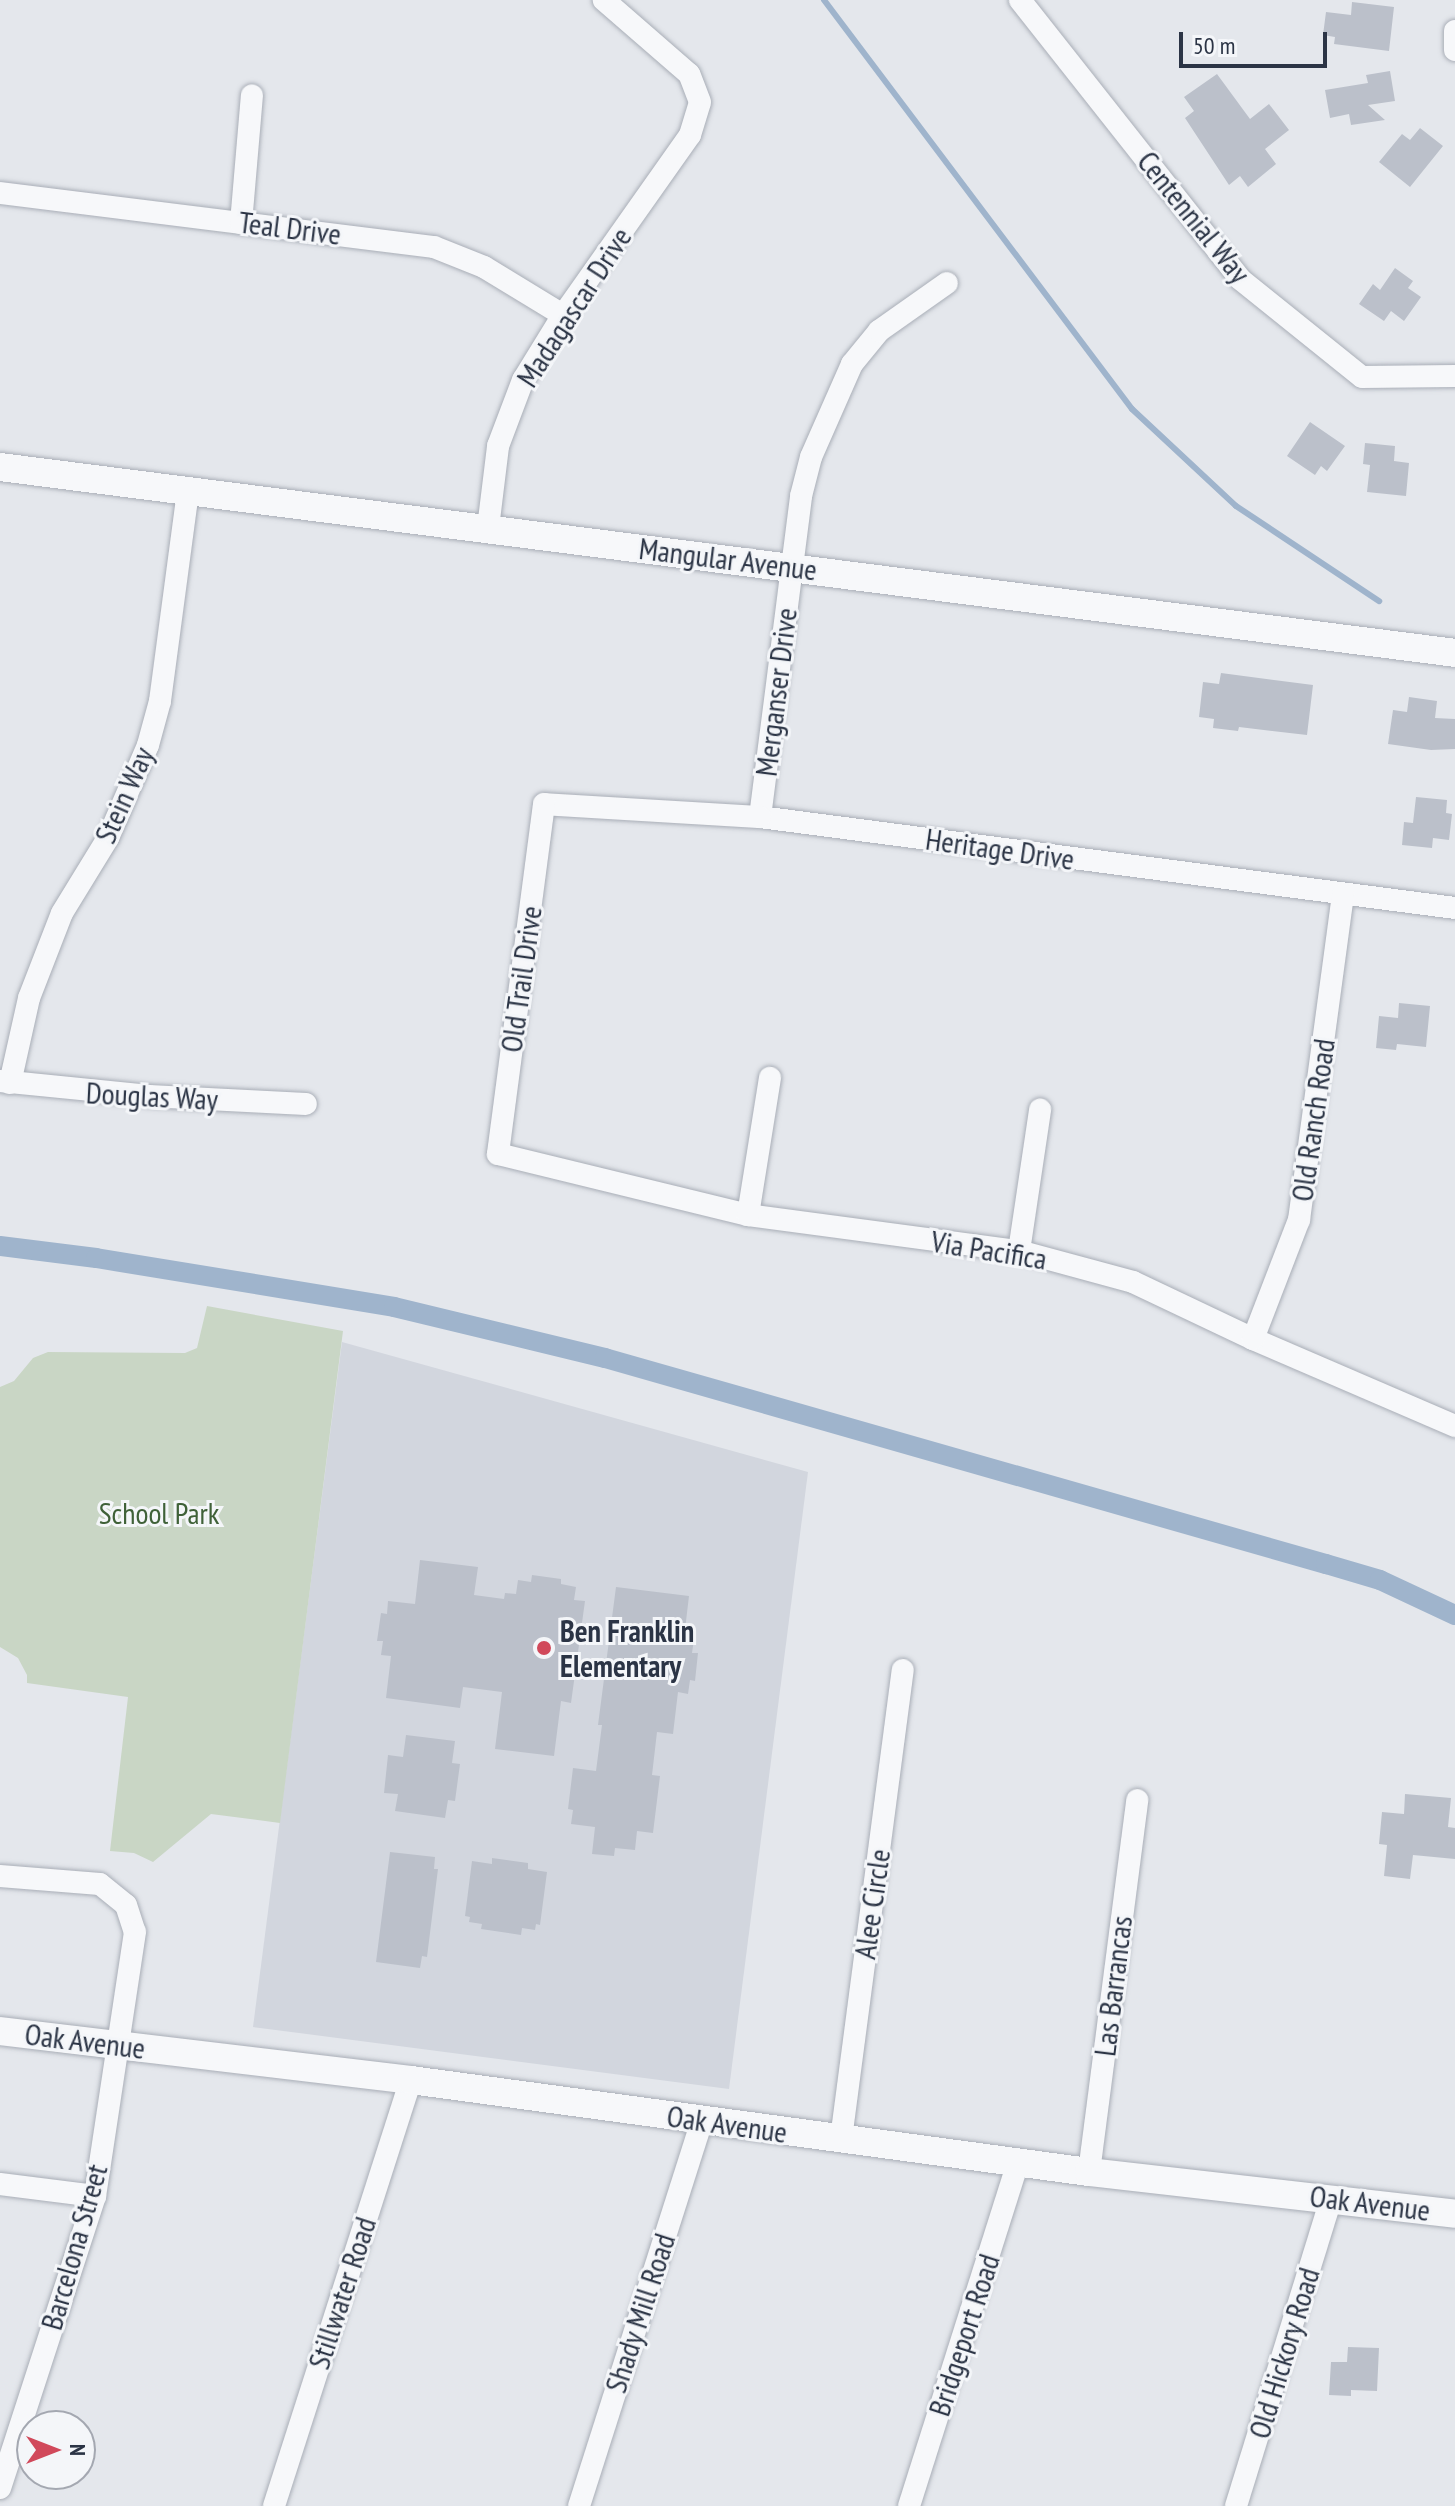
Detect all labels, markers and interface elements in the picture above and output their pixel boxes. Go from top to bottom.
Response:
scale bar [1183,16,1331,66]
text: 50 m [1193,30,1235,61]
street label: Centennial Way [1130,144,1258,290]
street label: Teal Drive [237,204,343,252]
street label: Madagascar Drive [509,220,639,394]
street label: Mangular Avenue [637,530,819,588]
street label: Merganser Drive [748,606,804,778]
street label: Stein Way [87,741,161,849]
street label: Heritage Drive [923,821,1077,877]
street label: Old Trail Drive [493,903,549,1055]
street label: Old Ranch Road [1284,1036,1342,1204]
street label: Douglas Way [85,1075,219,1117]
street label: Via Pacifica [929,1223,1049,1277]
park label: School Park [99,1495,219,1531]
place label: Ben Franklin Elementary [560,1613,694,1684]
marker: Ben Franklin Elementary [535,1639,553,1657]
street label: Alee Circle [846,1847,898,1961]
street label: Las Barrancas [1087,1914,1139,2058]
street label: Oak Avenue [22,2016,148,2066]
street label: Oak Avenue [664,2098,790,2150]
street label: Barcelona Street [33,2160,115,2334]
street label: Oak Avenue [1307,2178,1433,2228]
street label: Stillwater Road [301,2213,383,2373]
street label: Shady Mill Road [597,2229,683,2397]
street label: Bridgeport Road [921,2250,1007,2420]
street label: Old Hickory Road [1241,2263,1327,2443]
north arrow [16,2410,96,2490]
text: N [64,2444,92,2456]

